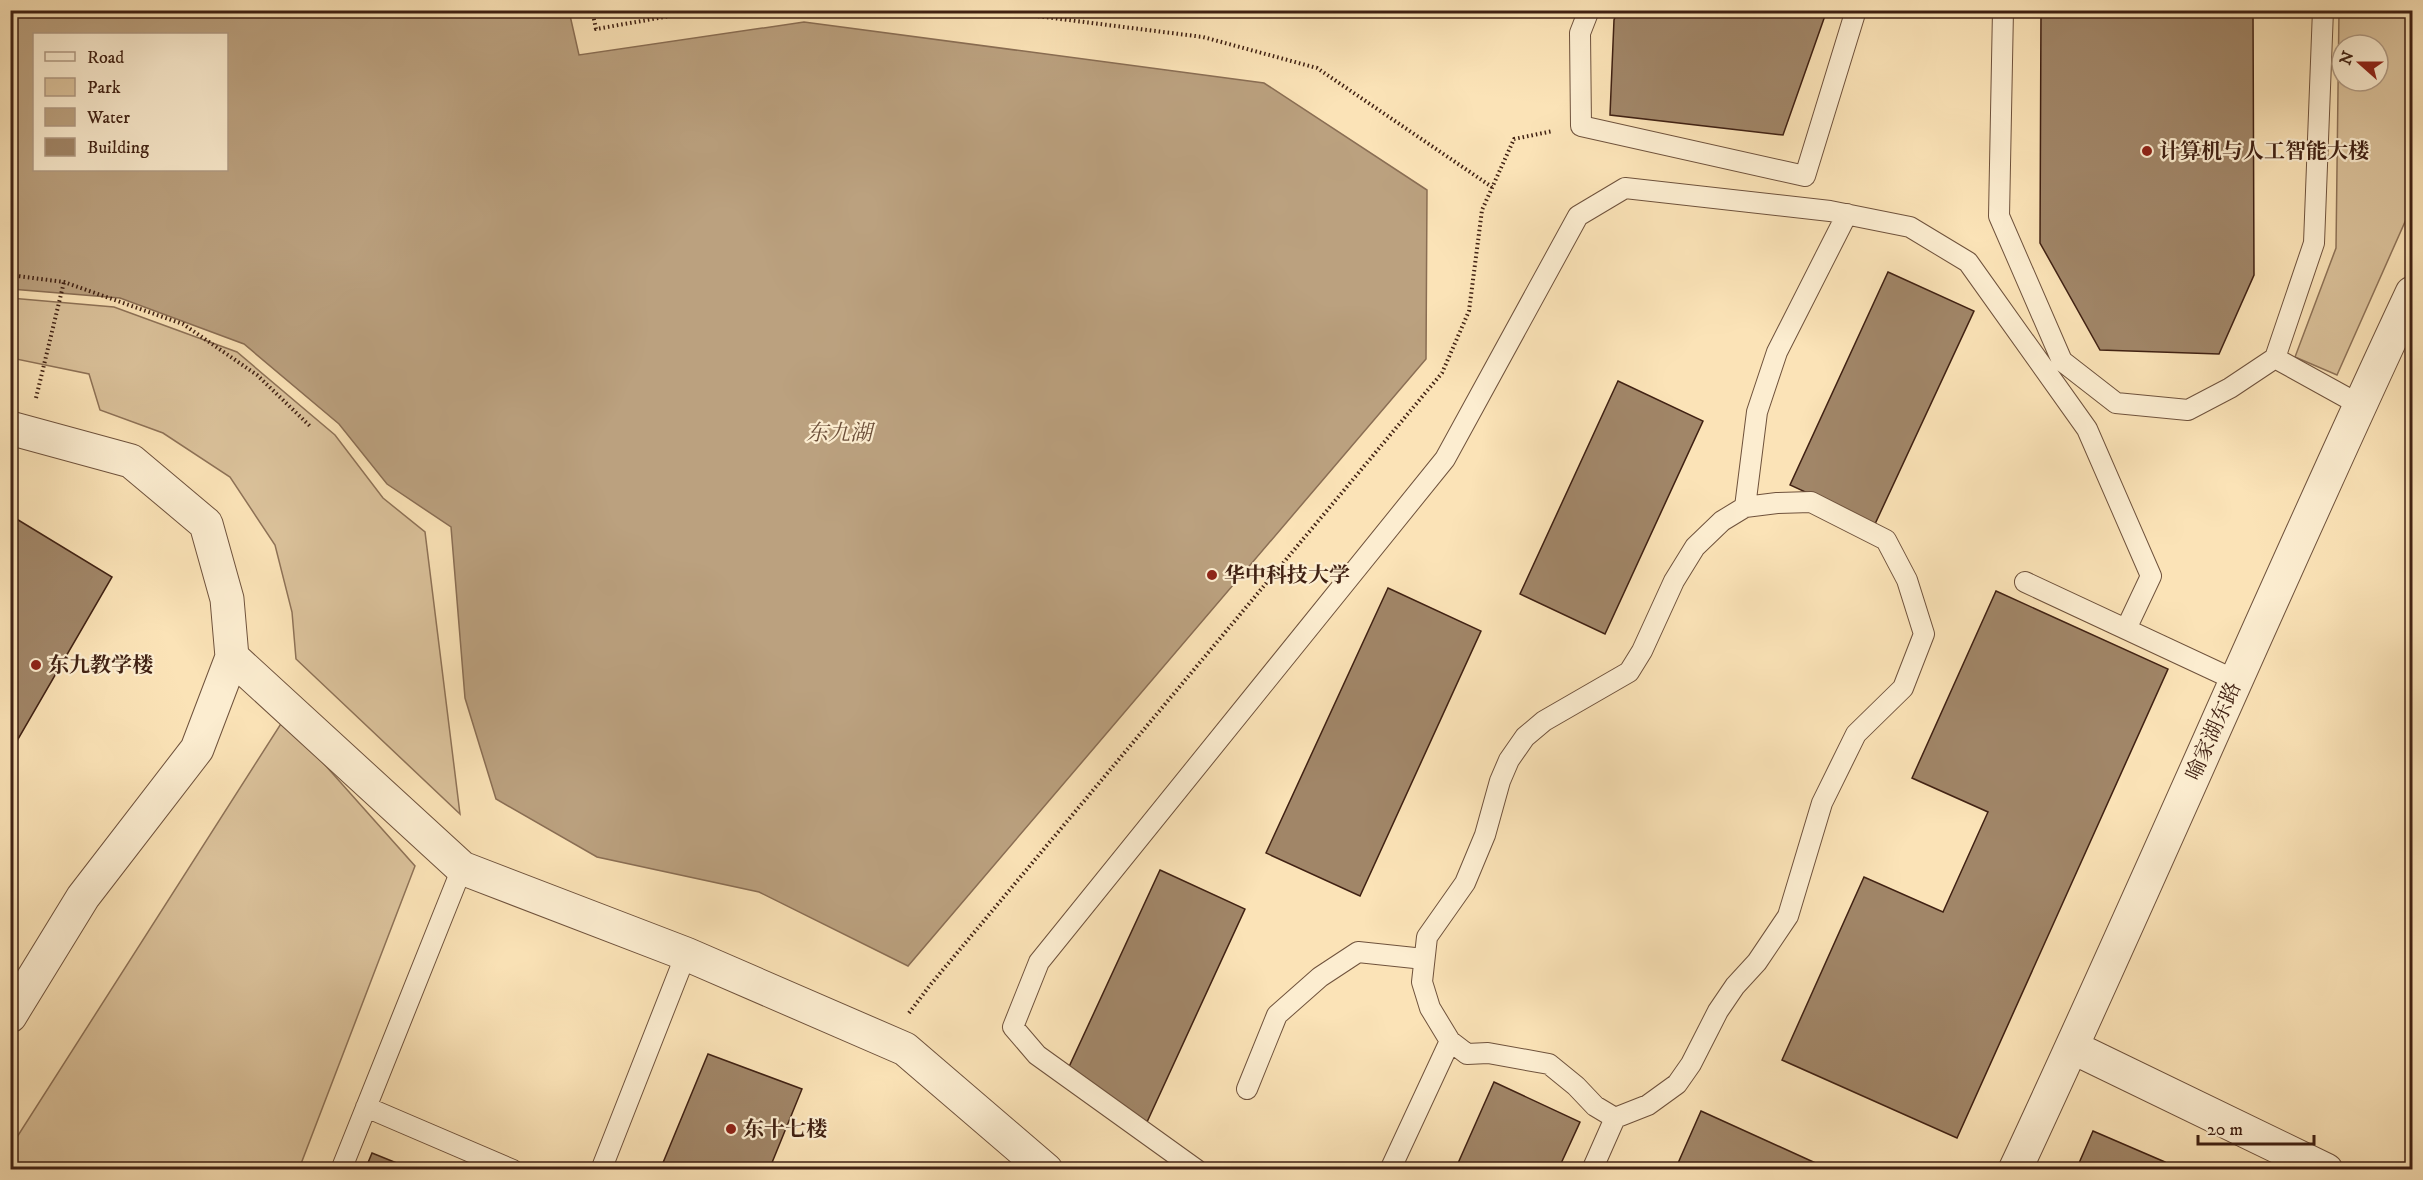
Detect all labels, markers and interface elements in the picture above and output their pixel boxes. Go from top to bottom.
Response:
legend [33,33,228,171]
north arrow [2330,33,2390,93]
text: Road [87,47,124,69]
text: N [2335,48,2359,68]
text: Park [87,77,121,99]
text: Water [86,107,130,129]
text: Building [87,137,149,159]
place label: 计算机与人工智能大楼 [2159,139,2369,165]
marker: 计算机与人工智能大楼 [2140,144,2154,158]
water label: 东九湖 [806,420,876,447]
place label: 华中科技大学 [1224,563,1350,589]
marker: 华中科技大学 [1205,568,1219,582]
place label: 东九教学楼 [48,653,153,679]
marker: 东九教学楼 [29,658,43,672]
street label: 喻家湖东路 [2181,678,2247,785]
scale bar [2198,1108,2314,1146]
place label: 东十七楼 [743,1117,827,1143]
text: 20 m [2207,1119,2243,1141]
marker: 东十七楼 [724,1122,738,1136]

